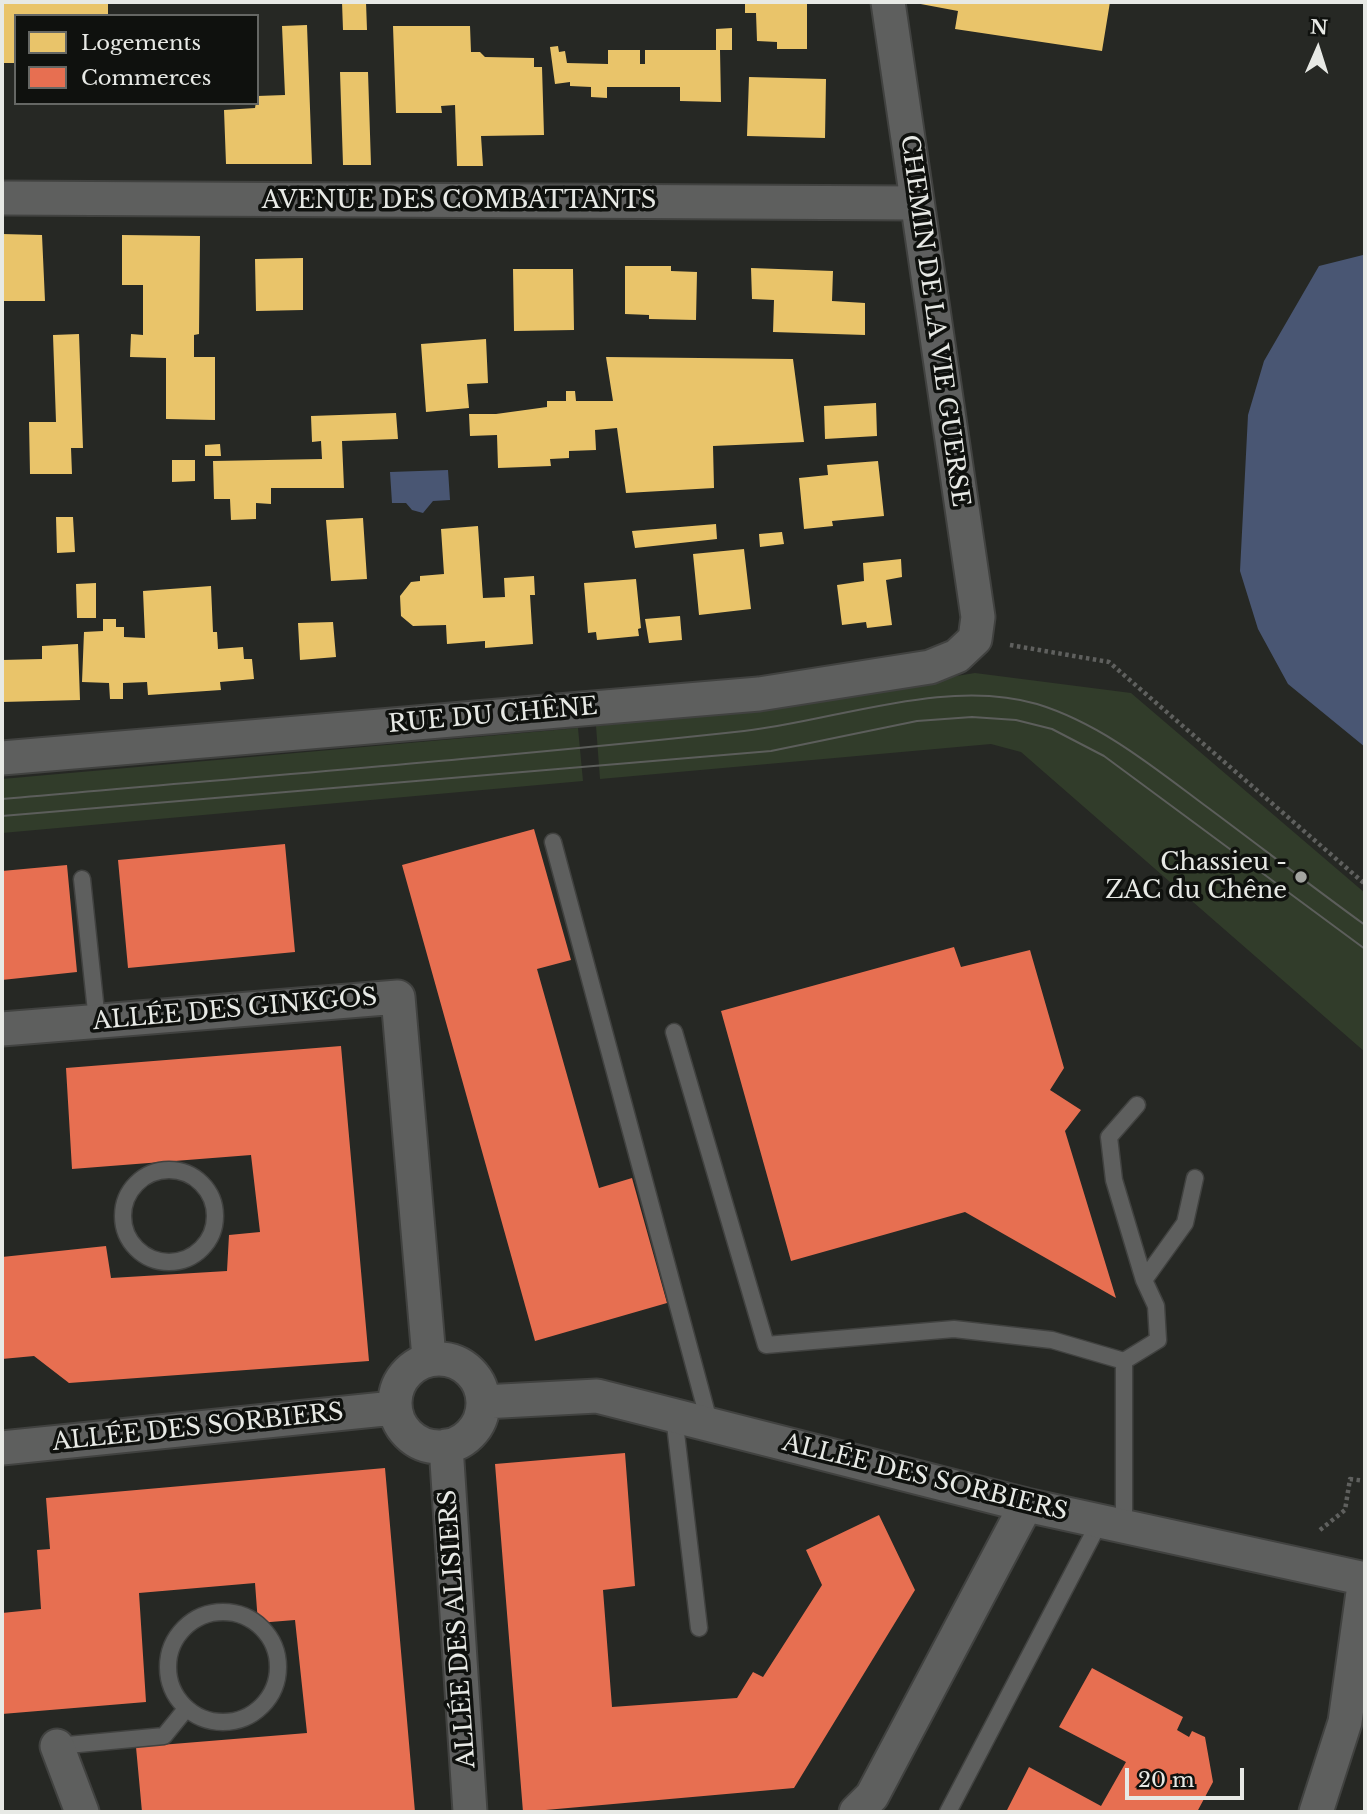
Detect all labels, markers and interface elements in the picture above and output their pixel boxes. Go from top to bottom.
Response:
legend [14,14,259,105]
north arrow [1283,14,1353,84]
text: N [1310,16,1329,39]
text: Logements [81,30,201,56]
text: Commerces [81,65,211,91]
street label: CHEMIN DE LA VIE GUERSE [894,133,974,509]
street label: AVENUE DES COMBATTANTS [262,187,656,215]
street label: RUE DU CHÊNE [387,693,599,739]
place label: Chassieu - ZAC du Chêne [1105,849,1287,905]
marker: Chassieu - ZAC du Chêne [1293,869,1309,885]
street label: ALLÉE DES GINKGOS [92,983,378,1037]
street label: ALLÉE DES SORBIERS [51,1398,345,1458]
street label: ALLÉE DES SORBIERS [780,1429,1070,1527]
street label: ALLÉE DES ALISIERS [434,1489,482,1769]
scale bar [1129,1755,1248,1799]
text: 20 m [1138,1767,1195,1793]

